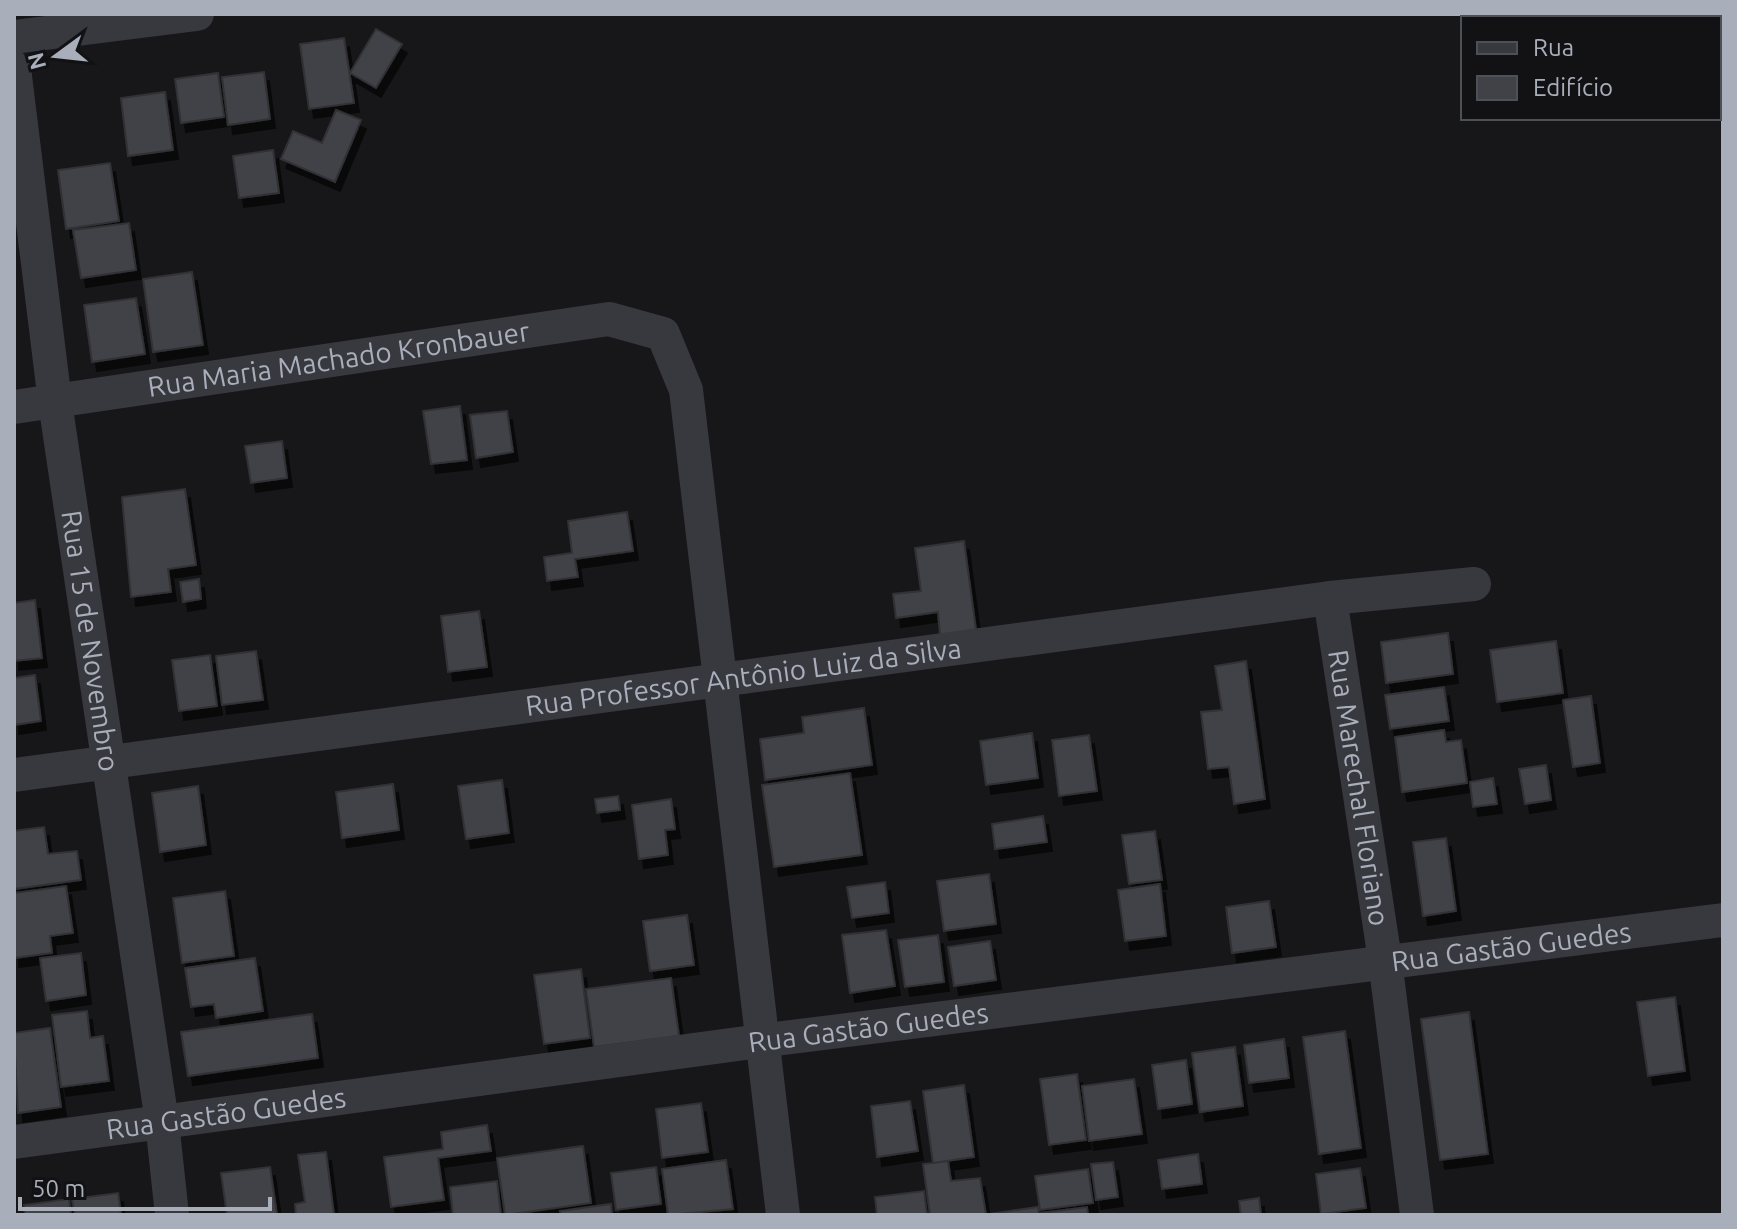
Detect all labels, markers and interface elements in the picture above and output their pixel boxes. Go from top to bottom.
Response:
north arrow [16,16,96,96]
legend [1461,16,1721,120]
text: Rua [1533,34,1574,61]
text: N [22,50,50,72]
text: Edifício [1533,74,1613,101]
street label: Rua Maria Machado Kronbauer [145,315,532,402]
street label: Rua 15 de Novembro [56,508,126,773]
street label: Rua Professor Antônio Luiz da Silva [524,632,963,721]
street label: Rua Marechal Floriano [1323,648,1396,928]
street label: Rua Gastão Guedes [1389,916,1633,977]
street label: Rua Gastão Guedes [746,996,990,1057]
street label: Rua Gastão Guedes [104,1081,348,1144]
scale bar [20,1161,270,1211]
text: 50 m [32,1175,85,1202]

